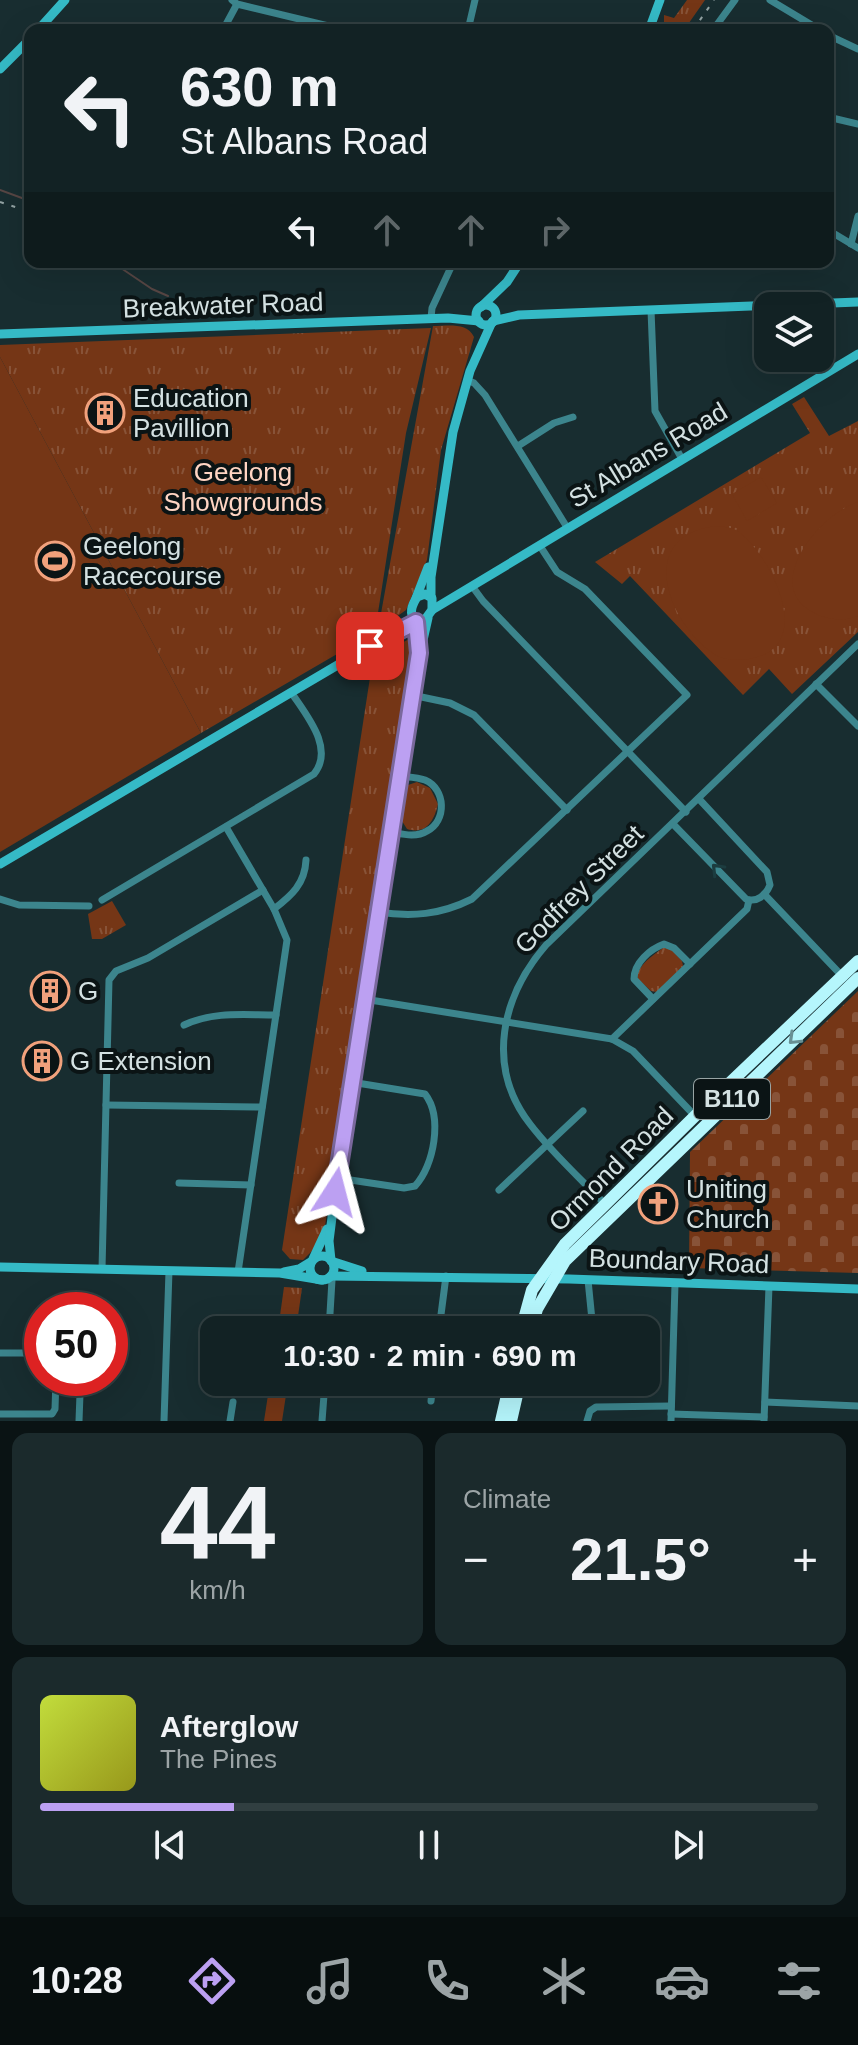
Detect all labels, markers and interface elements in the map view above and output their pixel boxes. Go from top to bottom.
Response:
text: 630 m [180,55,339,118]
icon: left [48,56,152,160]
text: St Albans Road [180,121,428,162]
icon: left [281,208,325,252]
icon: ahead [365,208,409,252]
icon: ahead [449,208,493,252]
icon: right [533,208,577,252]
street label: Breakwater Road [122,287,324,323]
map controls [754,292,834,372]
button: layers [754,292,834,372]
place label: Education Pavillion [133,383,249,443]
building icon: Education Pavillion [84,392,126,434]
street label: St Albans Road [563,396,733,514]
park label: Geelong Showgrounds [164,457,323,517]
place label: Geelong Racecourse [83,531,222,591]
sports icon: Geelong Racecourse [34,540,76,582]
pin [336,612,404,680]
icon: arrive [348,624,392,668]
street label: Godfrey Street [509,818,650,959]
one-way arrow [711,864,726,878]
building icon: G [29,970,71,1012]
place label: G [78,976,98,1006]
one-way arrow [789,1030,804,1044]
building icon: G Extension [21,1040,63,1082]
place label: G Extension [70,1046,212,1076]
road number: B110 [694,1079,770,1119]
street label: Ormond Road [543,1101,679,1237]
position arrow [293,1150,377,1234]
place label: Uniting Church [686,1174,770,1234]
church icon: Uniting Church [637,1183,679,1225]
street label: Boundary Road [588,1243,770,1279]
speed limit sign: 50 [24,1292,128,1396]
text: 10:30 · 2 min · 690 m [283,1339,577,1372]
text: 44 [160,1465,275,1581]
text: Climate [463,1484,551,1514]
text: 21.5° [570,1526,711,1593]
text: − [463,1535,489,1584]
text: + [792,1535,818,1584]
text: km/h [189,1575,246,1605]
text: Afterglow [160,1710,298,1743]
text: The Pines [160,1744,277,1774]
icon: previous [148,1823,192,1867]
icon: pause [407,1823,451,1867]
icon: next [666,1823,710,1867]
icon: directions [184,1953,240,2009]
icon: music [302,1953,358,2009]
icon: phone [419,1953,475,2009]
icon: climate [536,1953,592,2009]
icon: car [654,1953,710,2009]
icon: filters [771,1953,827,2009]
text: 10:28 [31,1960,123,2001]

